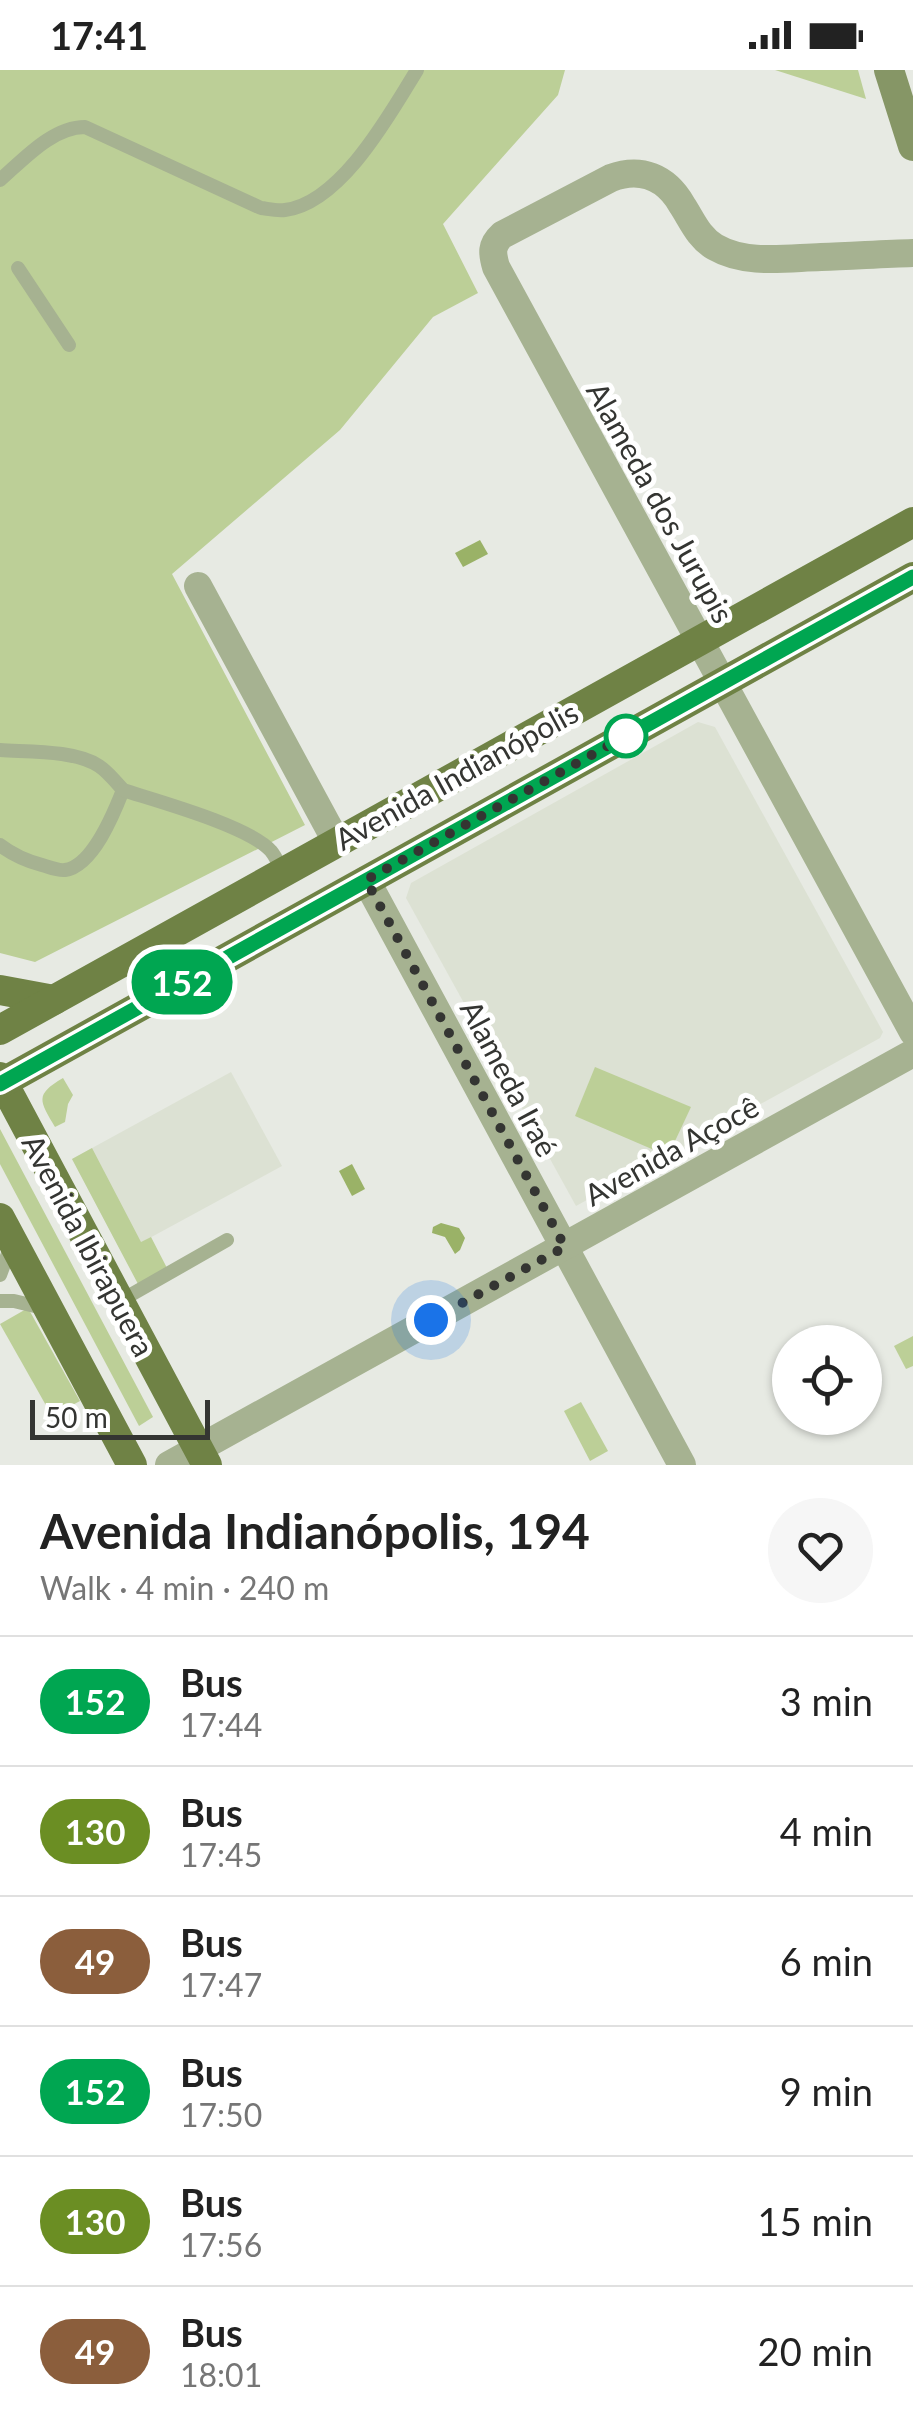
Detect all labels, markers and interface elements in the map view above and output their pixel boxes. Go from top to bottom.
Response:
text: 17:41 [50,12,148,58]
street label: Alameda dos Jurupis [580,375,742,629]
street label: Avenida Indianópolis [328,693,584,857]
unlabelled marker [605,715,647,757]
line badge: 152 [124,950,240,1014]
text: 152 [152,961,212,1003]
street label: Alameda Iraé [454,994,566,1162]
street label: Avenida Açocê [578,1087,764,1213]
street label: Avenida Ibirapuera [15,1128,163,1362]
your location [406,1295,456,1345]
map controls [772,1325,882,1435]
button: locate [772,1325,882,1435]
scale bar [30,1395,210,1440]
text: 50 m [45,1400,108,1434]
button: heart [768,1498,873,1603]
text: Avenida Indianópolis, 194 [40,1502,590,1559]
text: Walk · 4 min · 240 m [40,1568,329,1607]
text: Bus [180,1659,243,1705]
text: 3 min [780,1678,873,1724]
text: 152 [65,1680,125,1722]
text: 17:44 [180,1705,262,1744]
text: Bus [180,1789,243,1835]
text: 4 min [780,1808,873,1854]
text: 130 [65,1810,125,1852]
text: 17:45 [180,1835,262,1874]
text: Bus [180,1919,243,1965]
text: 6 min [780,1938,873,1984]
text: 49 [75,1940,115,1982]
text: 17:47 [180,1965,262,2004]
text: Bus [180,2049,243,2095]
text: 9 min [780,2068,873,2114]
text: 152 [65,2070,125,2112]
text: 17:50 [180,2095,262,2134]
text: Bus [180,2179,243,2225]
text: 15 min [758,2198,873,2244]
text: 130 [65,2200,125,2242]
text: 17:56 [180,2225,262,2264]
text: Bus [180,2309,243,2355]
text: 20 min [758,2328,873,2374]
text: 49 [75,2330,115,2372]
text: 18:01 [180,2355,262,2394]

